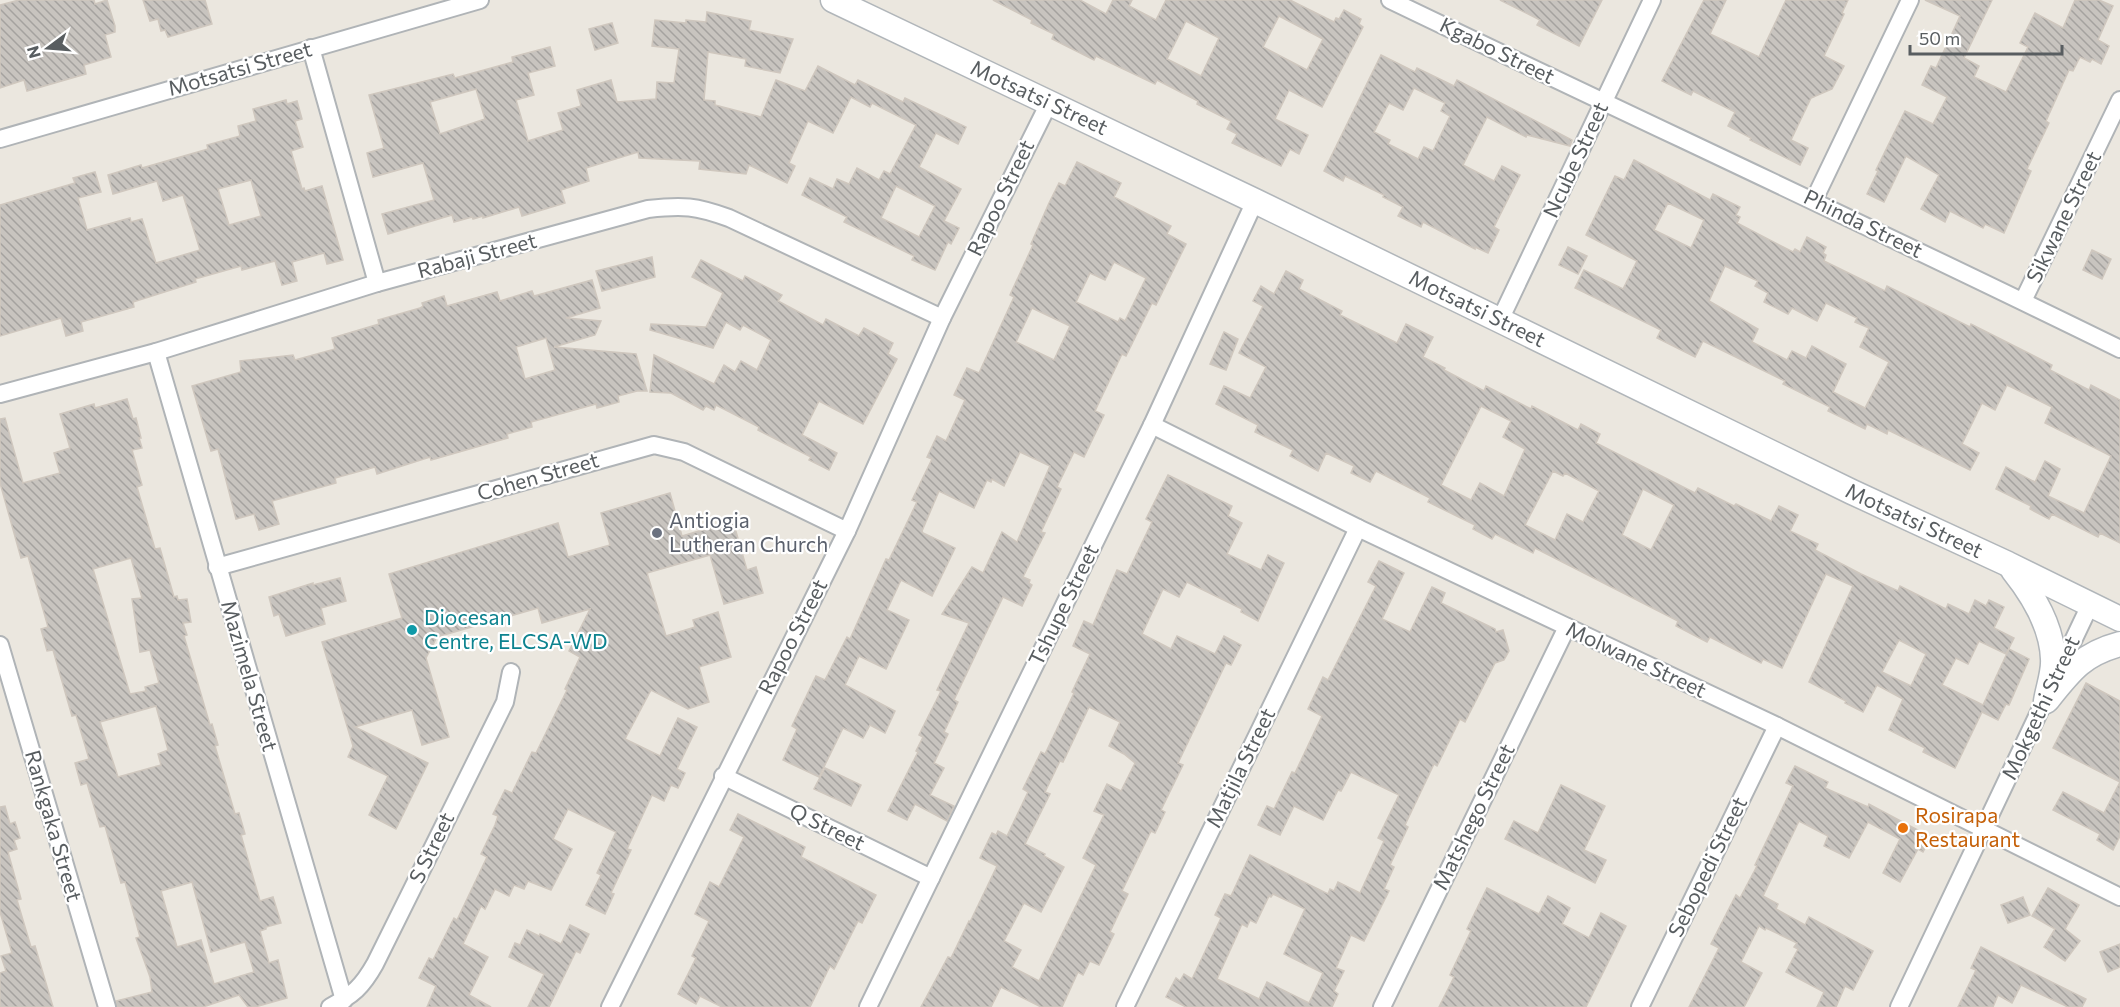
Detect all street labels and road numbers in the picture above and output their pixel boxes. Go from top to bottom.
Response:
street label: Kgabo Street [1436,11,1559,88]
street label: Motsatsi Street [165,35,314,100]
street label: Motsatsi Street [967,54,1112,139]
street label: Ncube Street [1537,98,1612,221]
street label: Rapoo Street [961,135,1038,259]
street label: Sikwane Street [2020,147,2105,286]
street label: Phinda Street [1800,183,1927,262]
street label: Rabaji Street [414,227,539,282]
street label: Motsatsi Street [1405,264,1550,351]
street label: Cohen Street [474,446,601,505]
street label: Motsatsi Street [1842,477,1987,562]
street label: Tshupe Street [1022,540,1103,669]
street label: Rapoo Street [752,575,831,698]
street label: Mazimela Street [217,597,284,754]
street label: Molwane Street [1562,615,1711,702]
street label: Mokgethi Street [1995,632,2084,783]
street label: Matjila Street [1200,703,1279,831]
street label: Matshego Street [1427,739,1519,893]
street label: Rankgaka Street [21,747,88,904]
street label: Sebopedi Street [1662,792,1751,940]
street label: Q Street [786,797,869,855]
street label: S Street [403,808,458,887]

